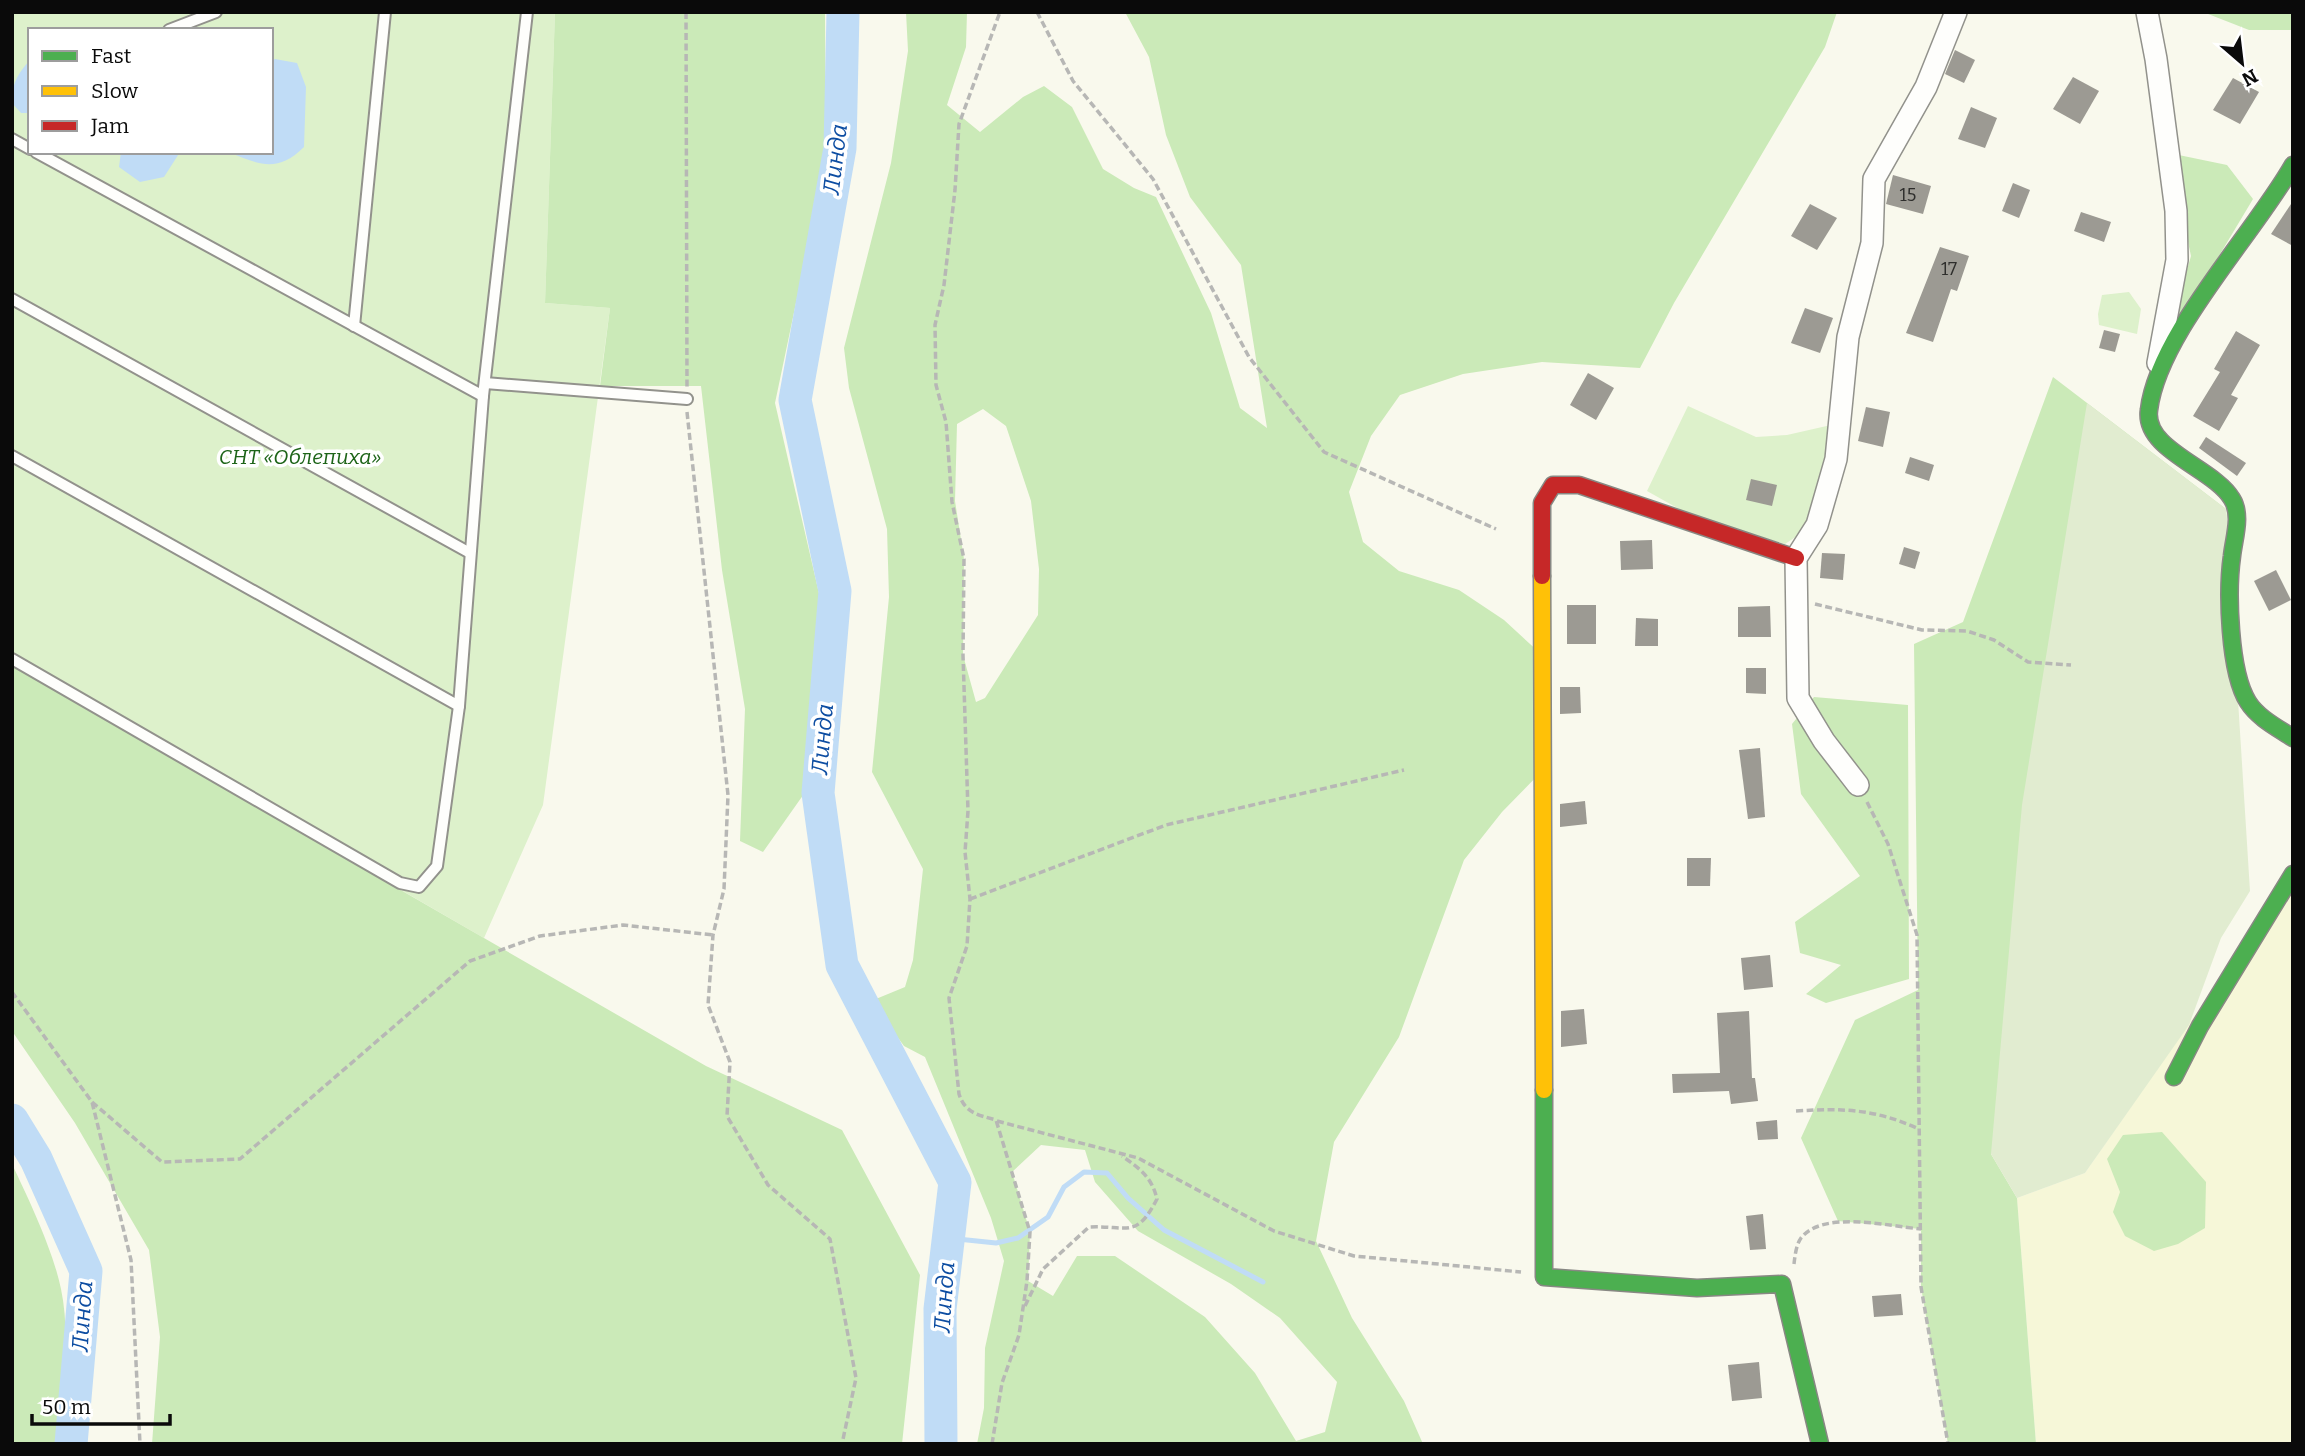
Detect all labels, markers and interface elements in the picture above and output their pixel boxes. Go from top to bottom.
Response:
legend [28,28,273,154]
north arrow [2207,28,2277,98]
text: Fast [91,43,132,69]
text: N [2238,64,2262,91]
text: Slow [91,78,138,104]
text: Jam [90,113,129,139]
water label: Линда [817,122,853,197]
house number: 15 [1900,184,1916,206]
house number: 17 [1941,258,1957,280]
park label: СНТ «Облепиха» [219,444,381,470]
water label: Линда [805,702,839,777]
water label: Линда [927,1261,960,1334]
water label: Линда [65,1280,98,1353]
scale bar [32,1382,170,1426]
text: 50 m [42,1394,91,1420]

